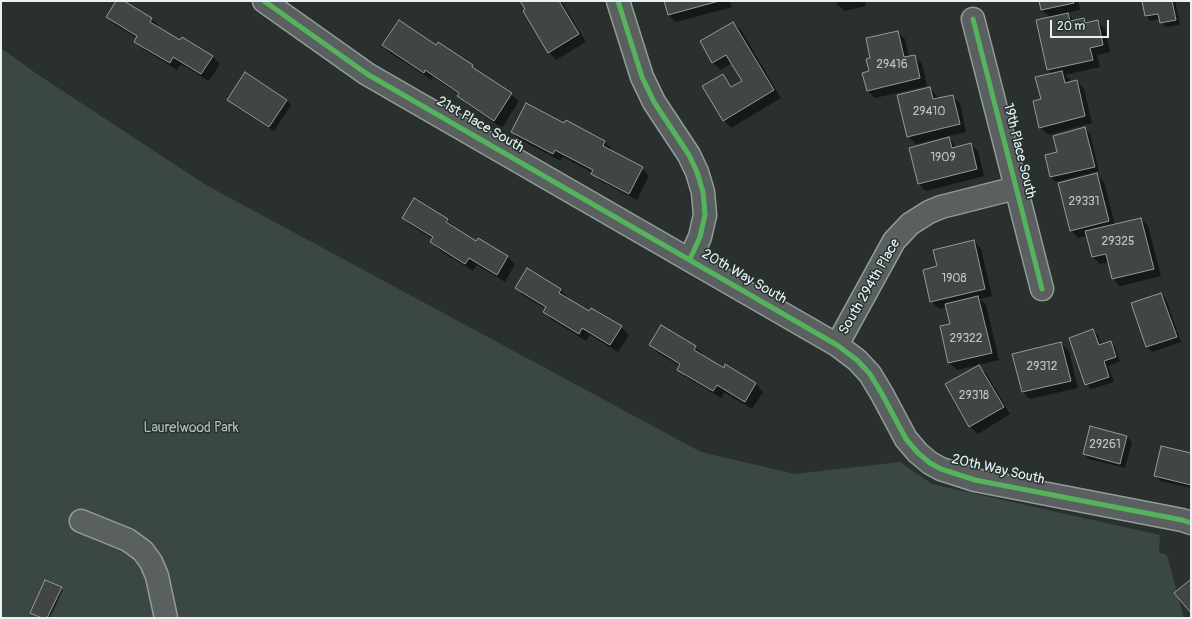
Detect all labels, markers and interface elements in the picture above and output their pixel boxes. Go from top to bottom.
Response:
scale bar [1052,12,1111,38]
text: 20 m [1057,19,1085,34]
house number: 29416 [876,58,908,72]
street label: 21st Place South [433,93,527,157]
street label: 19th Place South [999,102,1039,200]
house number: 29410 [913,105,945,119]
house number: 1909 [930,151,956,165]
house number: 29331 [1069,195,1099,209]
house number: 29325 [1102,235,1134,249]
street label: South 294th Place [836,236,904,338]
street label: 20th Way South [699,246,789,308]
house number: 1908 [941,272,967,286]
house number: 29322 [950,332,982,346]
house number: 29312 [1027,360,1057,374]
house number: 29318 [959,389,989,403]
park label: Laurelwood Park [143,420,239,436]
house number: 29261 [1089,438,1121,452]
street label: 20th Way South [950,451,1046,489]

